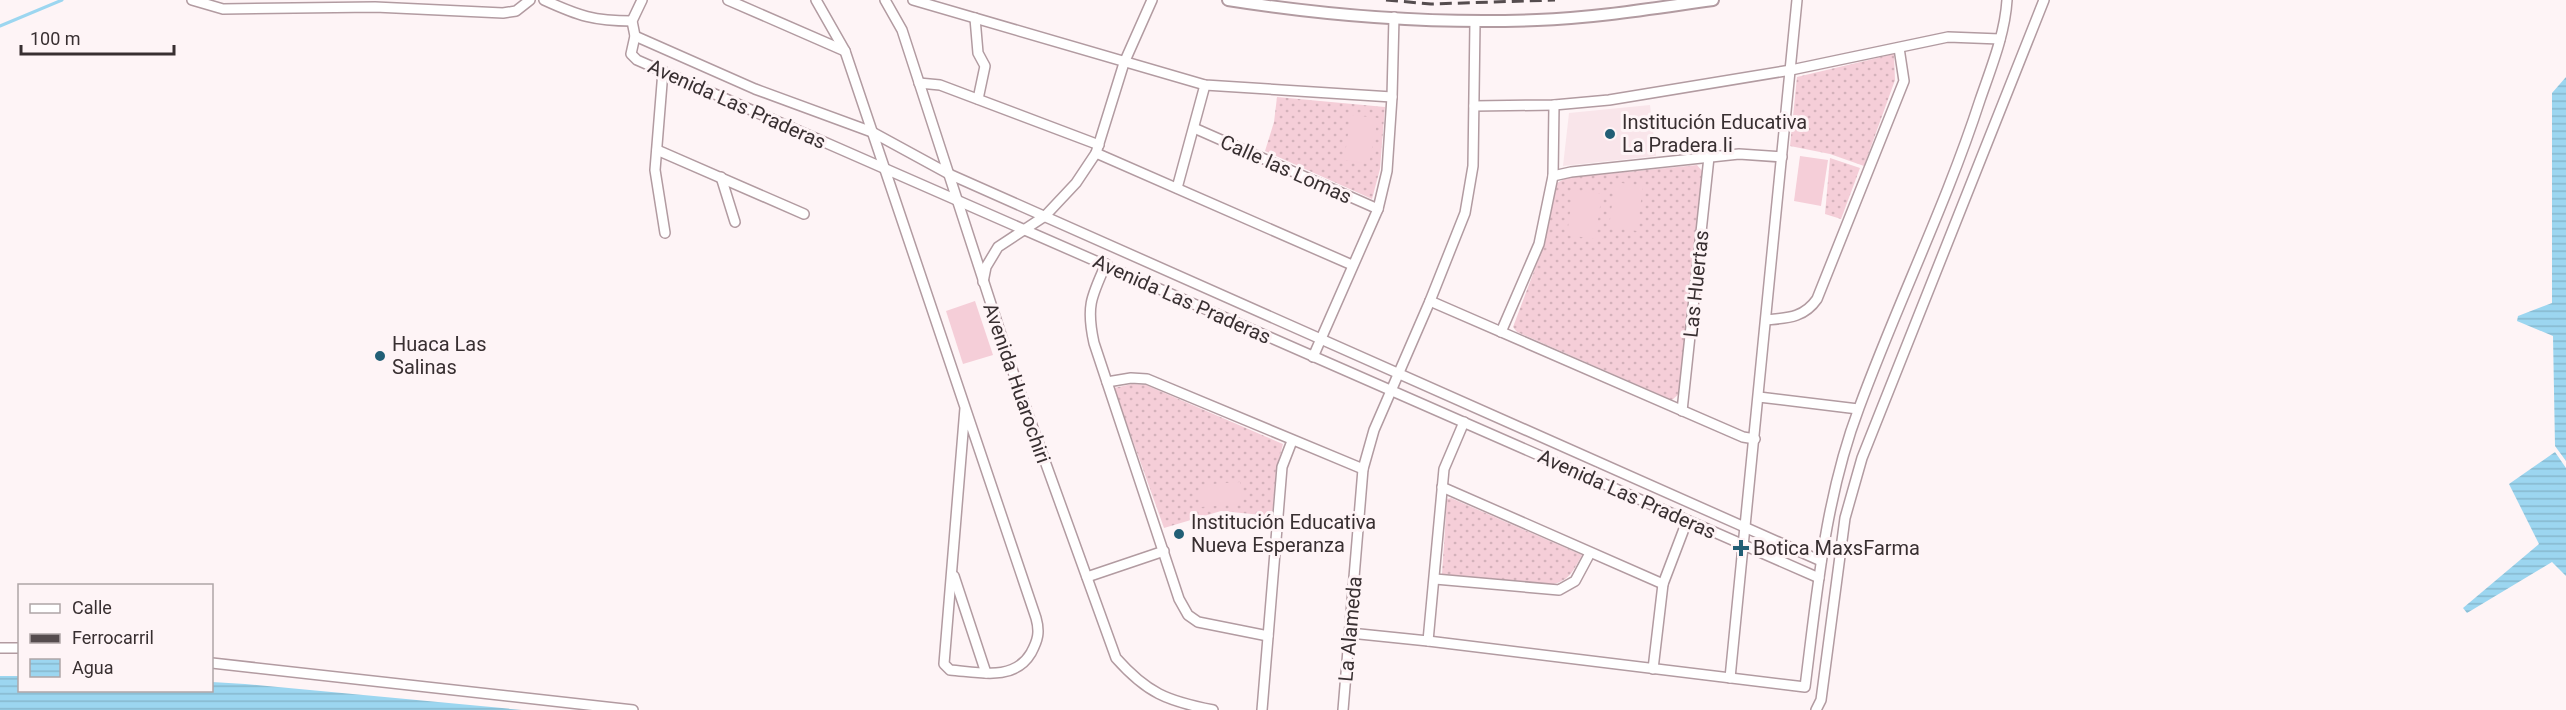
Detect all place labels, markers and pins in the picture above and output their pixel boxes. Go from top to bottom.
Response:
place label: Institución Educativa La Pradera Ii [1622,110,1807,157]
marker: Institución Educativa La Pradera Ii [1603,127,1617,141]
place label: Huaca Las Salinas [392,332,486,379]
marker: Huaca Las Salinas [373,349,387,363]
place label: Institución Educativa Nueva Esperanza [1191,510,1376,557]
marker: Institución Educativa Nueva Esperanza [1172,527,1186,541]
place label: Botica MaxsFarma [1753,536,1920,560]
marker: Botica MaxsFarma [1734,541,1748,555]

